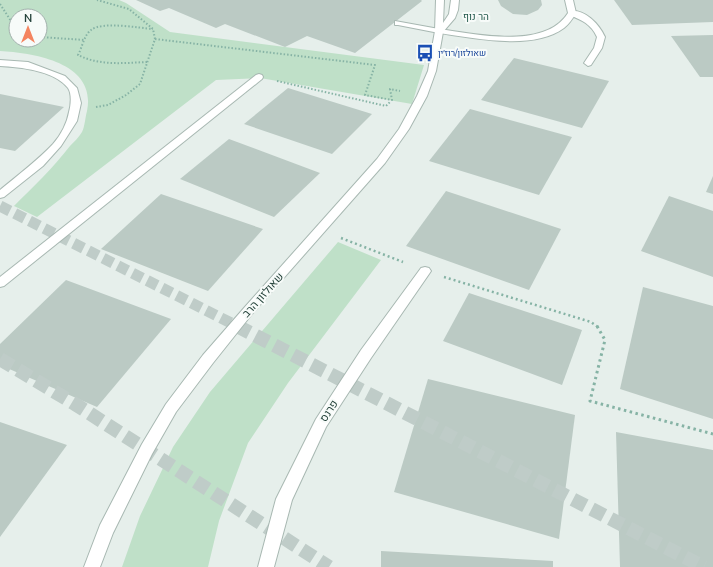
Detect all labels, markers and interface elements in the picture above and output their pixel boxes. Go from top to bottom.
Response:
north arrow [8,8,48,48]
district label: הר נוף [463,10,489,24]
text: N [24,11,32,26]
bus stop icon: שאולזון/רוז׳ין [415,43,435,63]
place label: שאולזון/רוז׳ין [438,47,486,59]
street label: שאולזון הרב [239,269,287,321]
street label: פרנס [316,397,342,425]

